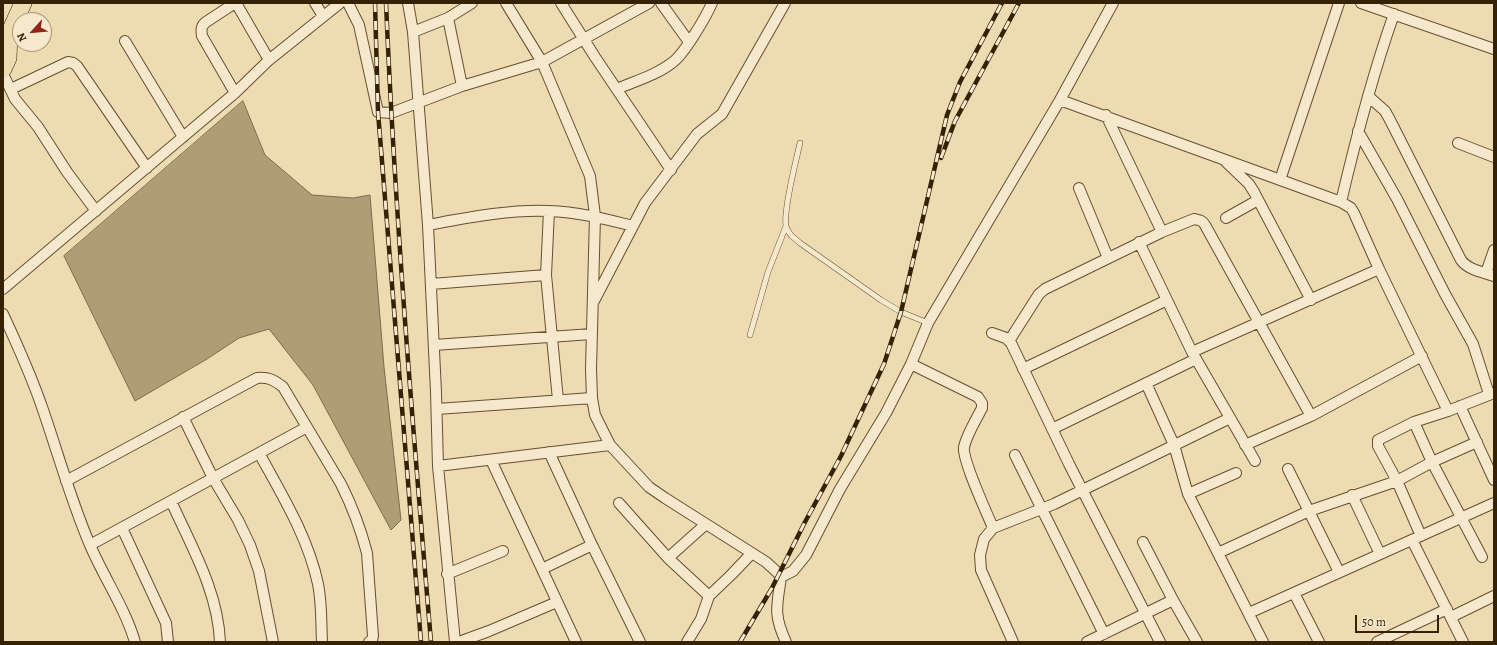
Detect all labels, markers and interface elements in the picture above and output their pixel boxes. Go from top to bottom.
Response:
north arrow [12,12,52,52]
text: N [13,30,30,44]
scale bar [1357,607,1441,633]
text: 50 m [1362,614,1386,630]

